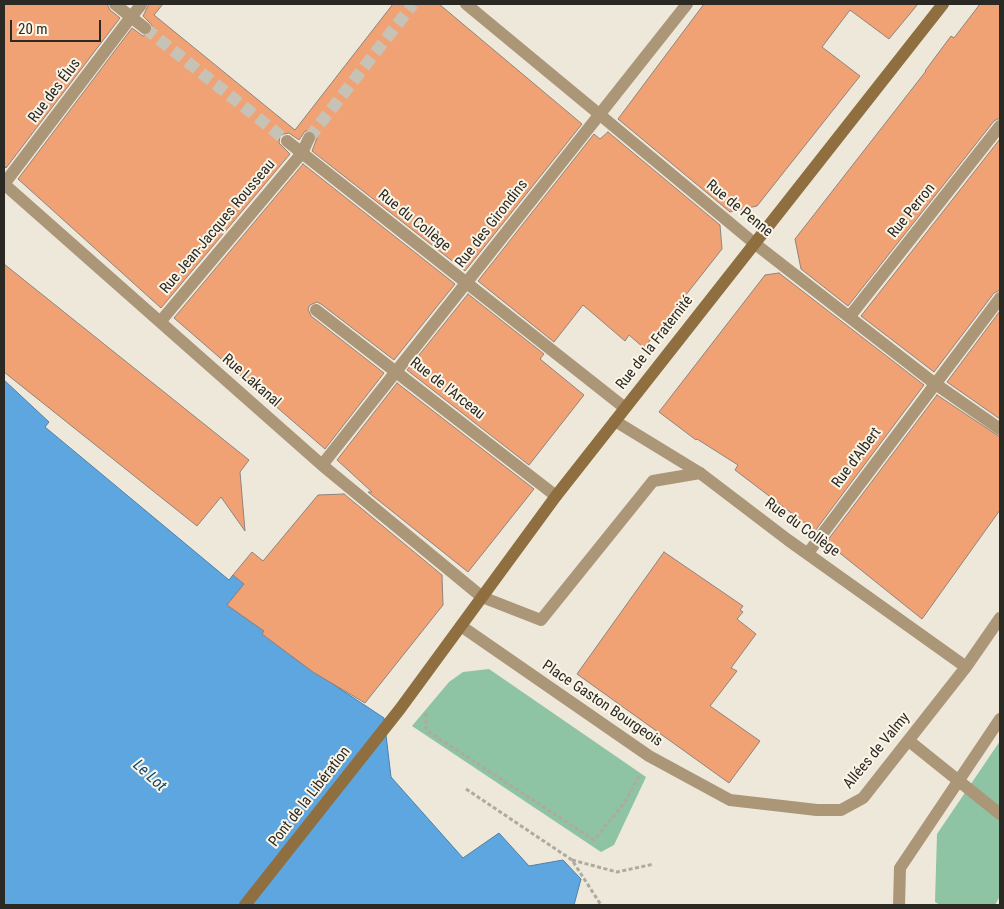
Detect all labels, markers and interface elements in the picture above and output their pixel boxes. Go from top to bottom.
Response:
scale bar [12,10,104,42]
text: 20 m [18,20,48,38]
street label: Rue des Élus [25,55,85,127]
street label: Rue Jean-Jacques Rousseau [157,156,279,298]
street label: Rue des Girondins [452,176,532,272]
street label: Rue de Penne [702,177,776,241]
street label: Rue Perron [885,180,939,242]
street label: Rue du Collège [374,186,454,256]
street label: Rue de la Fraternité [613,292,697,394]
street label: Rue Lakanal [218,351,284,411]
street label: Rue de l'Arceau [406,354,488,424]
street label: Rue d'Albert [829,424,885,492]
street label: Rue du Collège [761,495,843,561]
street label: Place Gaston Bourgeois [538,657,666,751]
street label: Allées de Valmy [840,709,914,793]
street label: Pont de la Libération [265,743,355,851]
water label: Le Lot [128,756,170,796]

